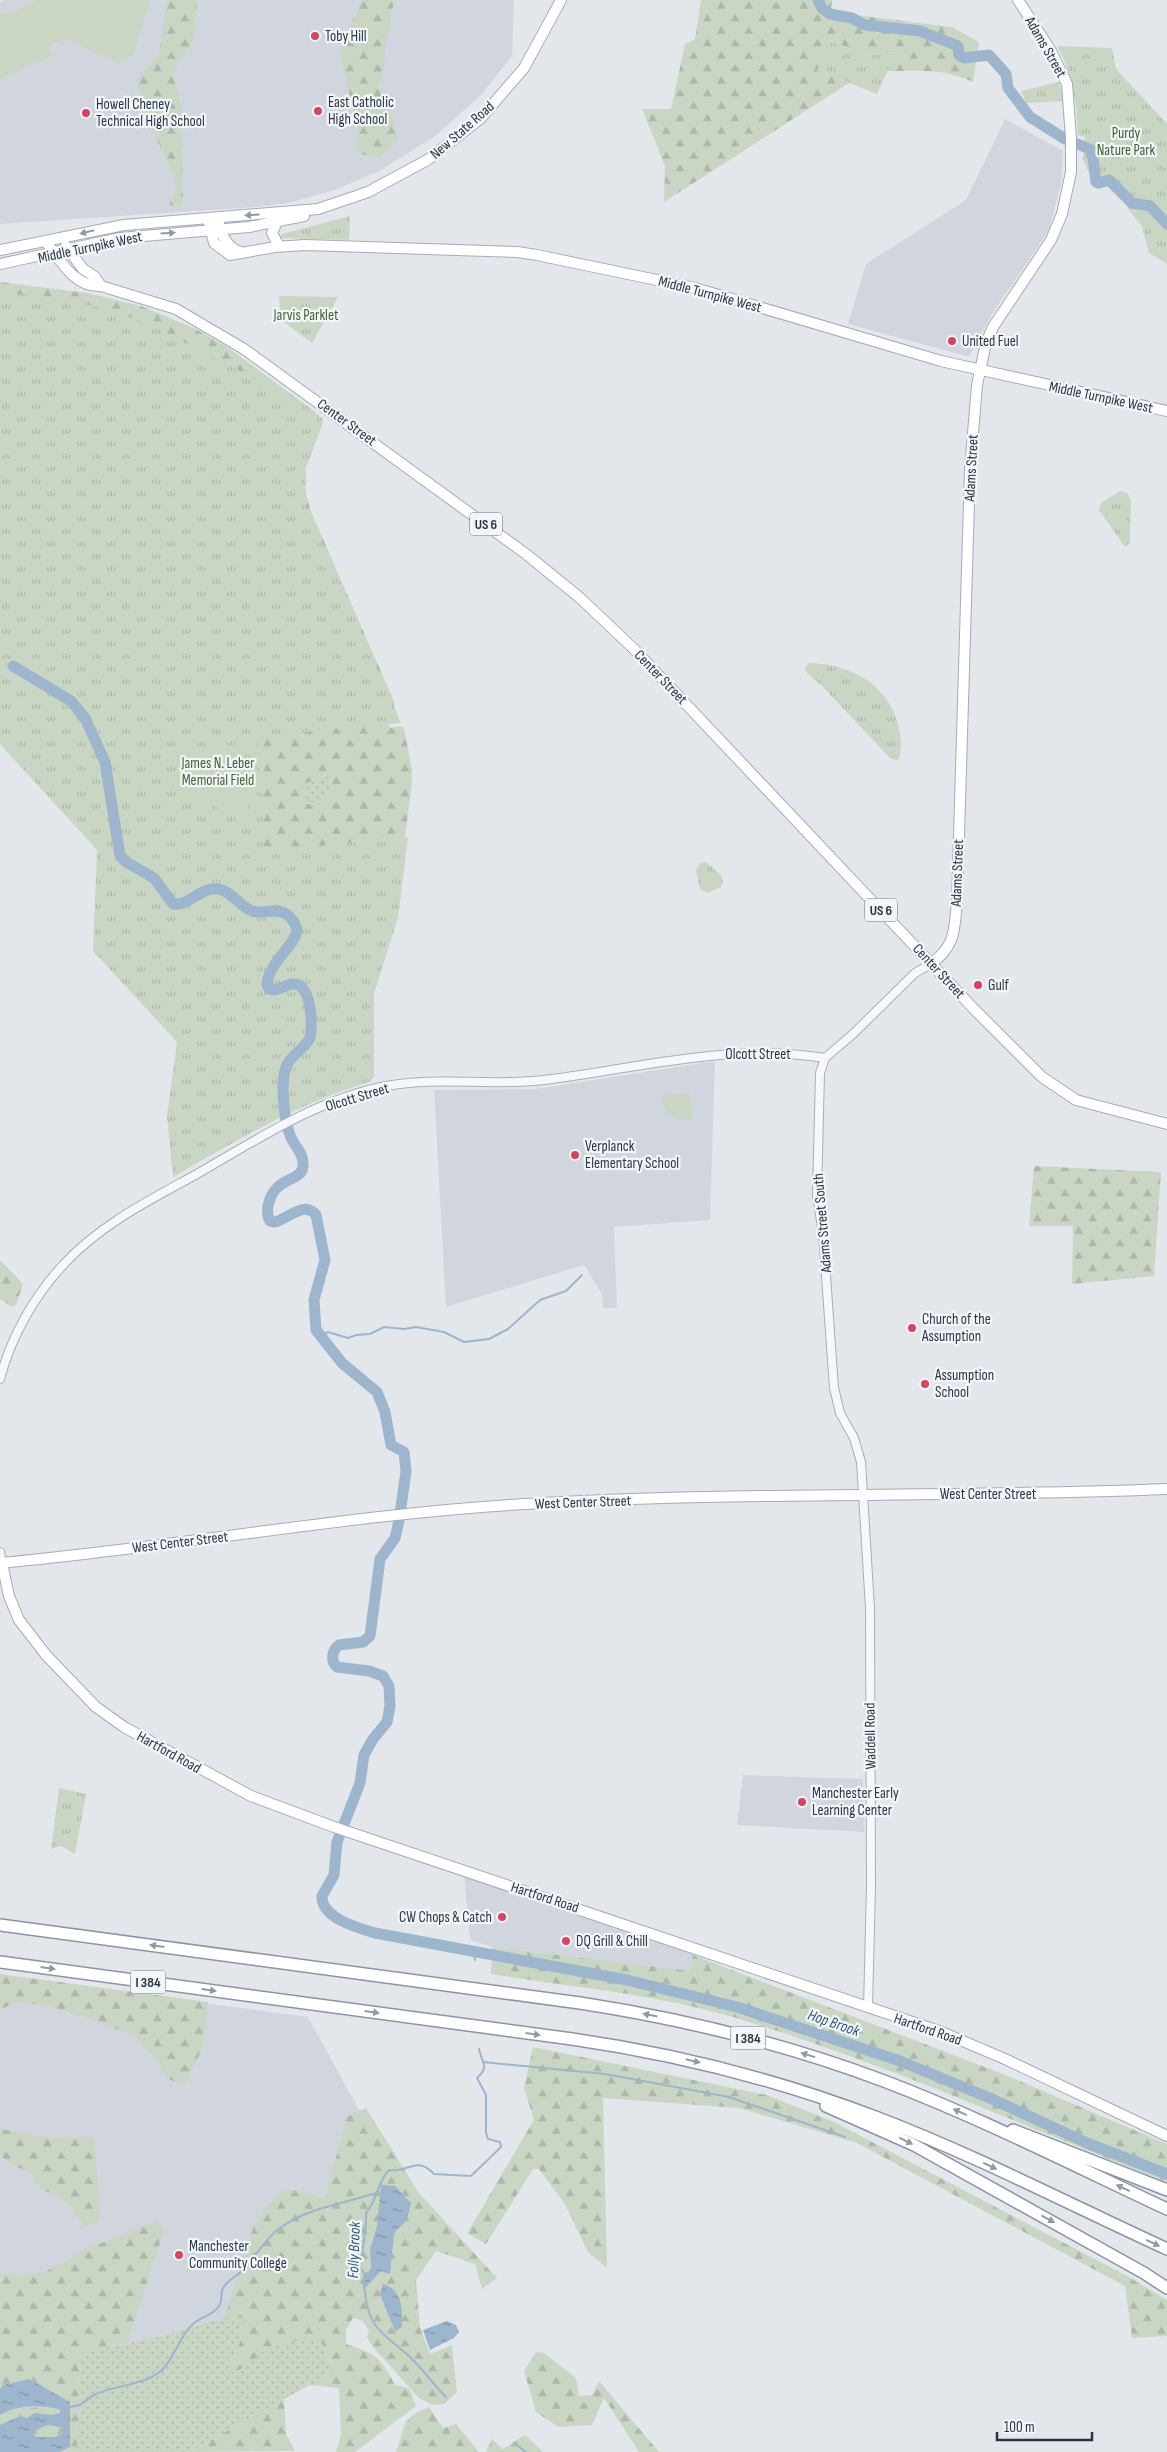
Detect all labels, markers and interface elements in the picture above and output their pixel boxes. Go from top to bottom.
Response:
street label: Adams Street [1020,12,1071,82]
place label: Toby Hill [325,27,367,46]
marker: Toby Hill [309,30,321,42]
place label: East Catholic High School [328,93,394,129]
place label: Howell Cheney Technical High School [96,95,205,131]
street label: New State Road [426,97,498,163]
marker: East Catholic High School [312,105,324,117]
marker: Howell Cheney Technical High School [80,107,92,119]
park label: Purdy Nature Park [1097,124,1156,160]
one-way arrow [244,212,260,220]
street label: Middle Turnpike West [36,227,144,268]
one-way arrow [79,228,94,236]
one-way arrow [161,228,177,236]
street label: Middle Turnpike West [656,272,764,317]
park label: Jarvis Parklet [273,306,339,325]
place label: United Fuel [962,332,1019,351]
marker: United Fuel [946,335,958,347]
street label: Middle Turnpike West [1047,377,1155,418]
street label: Center Street [313,395,380,450]
street label: Adams Street [960,434,983,503]
road number: US 6 [470,512,502,536]
street label: Center Street [630,646,692,709]
park label: James N. Leber Memorial Field [180,754,255,790]
street label: Adams Street [947,839,968,908]
road number: US 6 [865,898,897,922]
street label: Center Street [908,940,969,1003]
place label: Gulf [988,976,1010,995]
marker: Gulf [972,979,984,991]
street label: Olcott Street [725,1045,791,1064]
street label: Olcott Street [323,1079,392,1116]
place label: Verplanck Elementary School [585,1137,679,1173]
marker: Verplanck Elementary School [569,1149,581,1161]
street label: Adams Street South [809,1173,836,1274]
place label: Church of the Assumption [921,1310,991,1346]
marker: Church of the Assumption [906,1322,918,1334]
place label: Assumption School [934,1366,994,1402]
marker: Assumption School [919,1378,931,1390]
street label: West Center Street [940,1485,1037,1504]
street label: West Center Street [535,1491,632,1514]
street label: West Center Street [131,1527,229,1558]
street label: Waddell Road [860,1703,881,1769]
street label: Hartford Road [133,1727,204,1778]
place label: Manchester Early Learning Center [812,1784,899,1820]
marker: Manchester Early Learning Center [796,1796,808,1808]
street label: Hartford Road [508,1878,581,1917]
place label: CW Chops & Catch [399,1908,492,1927]
marker: CW Chops & Catch [496,1911,508,1923]
place label: DQ Grill & Chill [576,1932,648,1951]
marker: DQ Grill & Chill [560,1935,572,1947]
one-way arrow [149,1942,165,1950]
one-way arrow [41,1965,57,1973]
road number: I 384 [130,1970,166,1994]
one-way arrow [202,1986,218,1994]
water label: Hop Brook [805,2006,863,2041]
one-way arrow [364,2008,380,2016]
street label: Hartford Road [891,2009,964,2050]
one-way arrow [643,2011,658,2019]
road number: I 384 [730,2026,766,2050]
one-way arrow [525,2030,541,2038]
one-way arrow [800,2051,815,2059]
one-way arrow [685,2057,700,2065]
one-way arrow [953,2108,967,2116]
one-way arrow [899,2137,913,2145]
one-way arrow [983,2163,997,2171]
one-way arrow [1116,2184,1130,2192]
one-way arrow [1041,2215,1054,2224]
water label: Folly Brook [344,2220,365,2279]
place label: Manchester Community College [189,2237,287,2273]
one-way arrow [1146,2239,1160,2247]
marker: Manchester Community College [173,2249,185,2261]
scale bar [997,2410,1092,2442]
text: 100 m [1004,2418,1035,2437]

